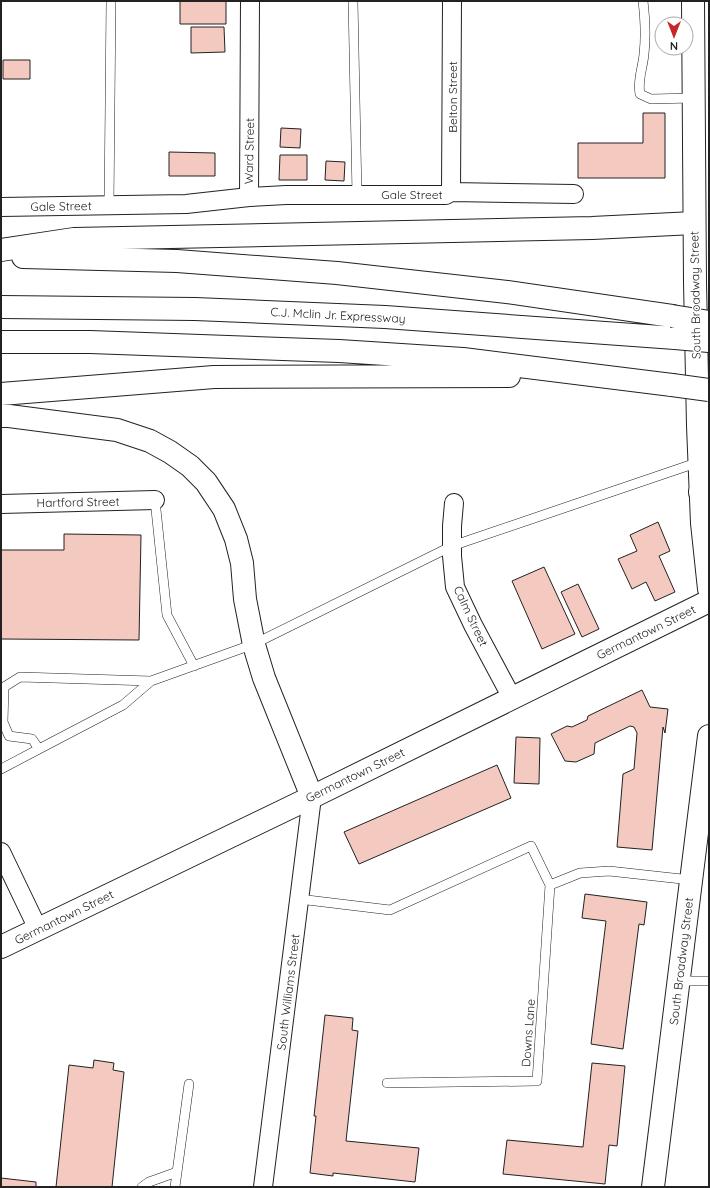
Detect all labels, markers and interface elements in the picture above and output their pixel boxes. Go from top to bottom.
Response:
north arrow [654,16,694,56]
text: N [670,39,678,53]
street label: Belton Street [445,61,460,133]
street label: Ward Street [241,118,257,184]
street label: Gale Street [381,187,443,202]
street label: Gale Street [30,198,92,214]
street label: South Broadway Street [686,231,704,359]
street label: C.J. Mclin Jr. Expressway [270,304,406,326]
street label: Hartford Street [36,494,120,510]
street label: Calm Street [450,583,492,649]
street label: Germantown Street [594,602,698,662]
street label: Germantown Street [303,745,407,805]
street label: Germantown Street [12,887,116,947]
street label: South Broadway Street [666,896,696,1026]
street label: South Williams Street [273,933,303,1051]
street label: Downs Lane [518,998,538,1068]

